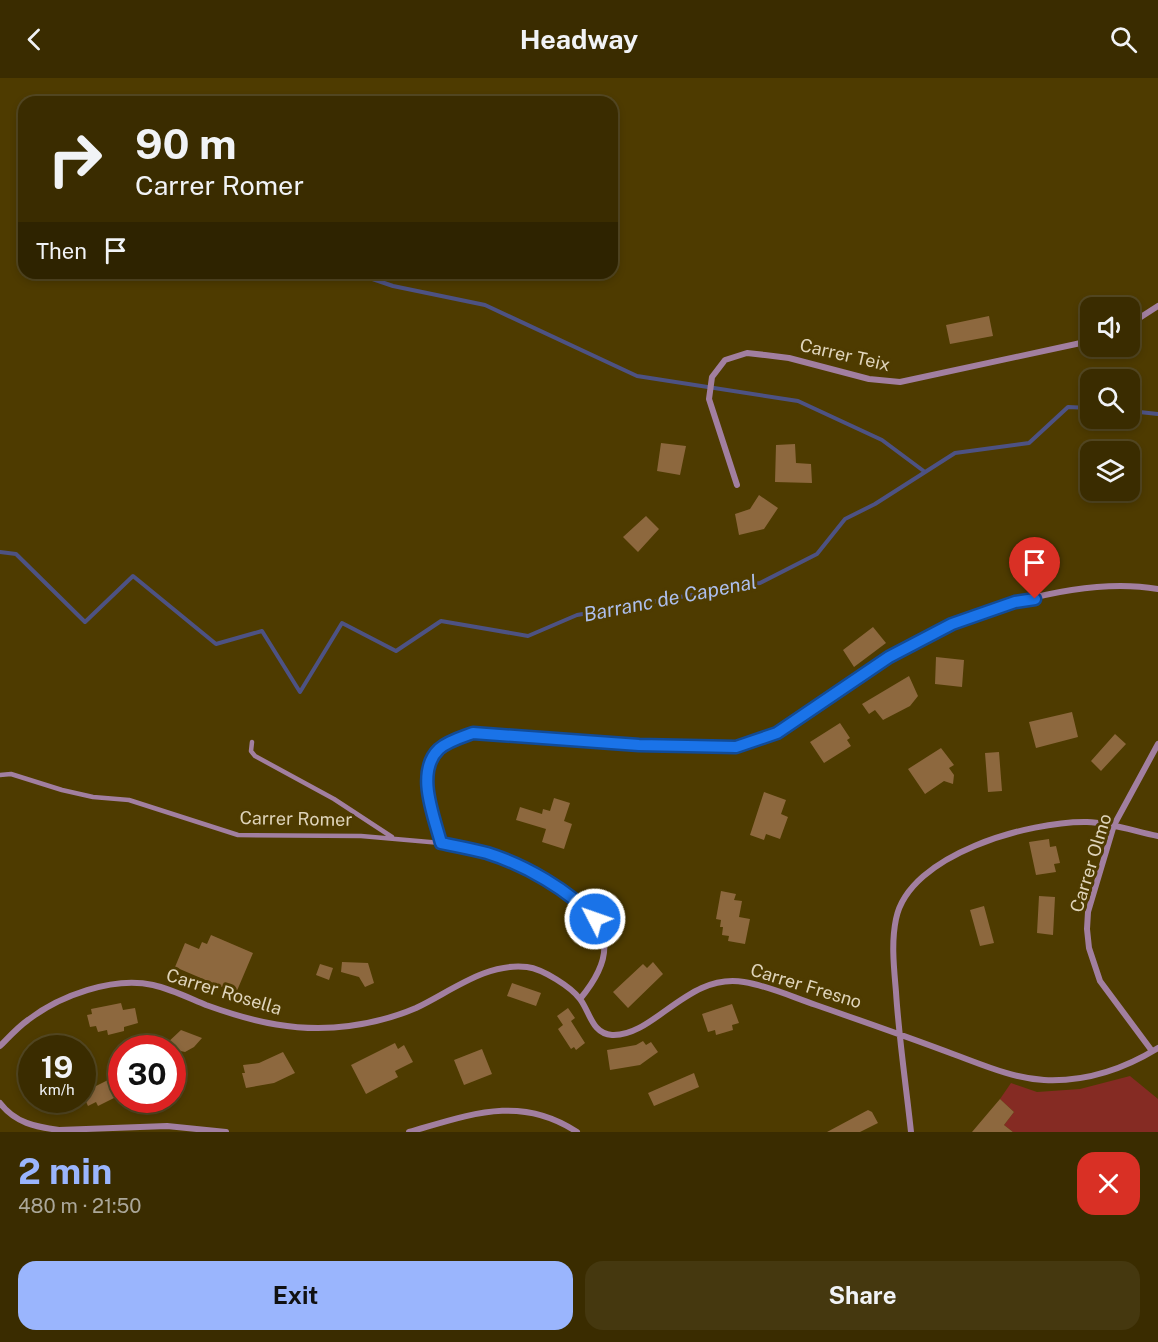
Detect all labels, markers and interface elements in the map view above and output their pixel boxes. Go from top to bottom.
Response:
icon: back [18,23,51,56]
text: Headway [520,23,638,55]
icon: search [1107,23,1140,56]
text: 90 m [135,119,237,168]
icon: right [36,120,114,198]
text: Carrer Romer [135,169,304,201]
icon: arrive [99,234,132,267]
text: Then [36,238,87,264]
map controls [1080,297,1140,501]
button: sound [1080,297,1140,357]
street label: Carrer Teix [798,334,892,375]
button: search [1080,369,1140,429]
button: layers [1080,441,1140,501]
pin [1009,537,1060,599]
icon: arrive [1018,546,1051,579]
water label: Barranc de Capenal [581,569,759,627]
street label: Carrer Romer [240,807,352,830]
street label: Carrer Olmo [1066,811,1115,915]
position arrow [563,887,627,951]
street label: Carrer Fresno [748,959,864,1012]
street label: Carrer Rosella [164,964,284,1019]
speed limit sign: 30 [108,1035,186,1113]
text: 19 [41,1049,73,1085]
text: km/h [39,1081,75,1098]
text: 2 min [18,1150,112,1192]
button: close [1077,1152,1140,1215]
text: 480 m · 21:50 [18,1194,142,1218]
button: Exit [18,1261,573,1330]
button: Share [585,1261,1140,1330]

